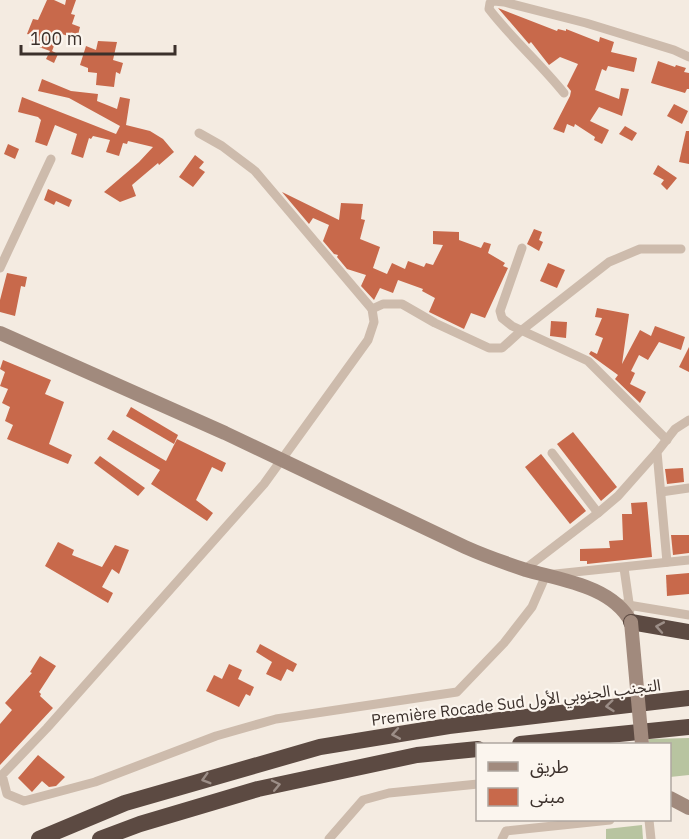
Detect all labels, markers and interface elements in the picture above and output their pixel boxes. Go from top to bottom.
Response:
scale bar [21,18,176,56]
text: 100 m [30,27,82,50]
one-way arrow [655,621,665,634]
street label: Première Rocade Sud التجنب الجنوبي الأول [370,674,662,732]
one-way arrow [605,699,614,712]
one-way arrow [391,728,400,740]
legend [476,743,671,821]
text: طريق [530,755,569,778]
one-way arrow [201,772,212,784]
one-way arrow [271,779,281,792]
text: مبنى [530,785,565,808]

